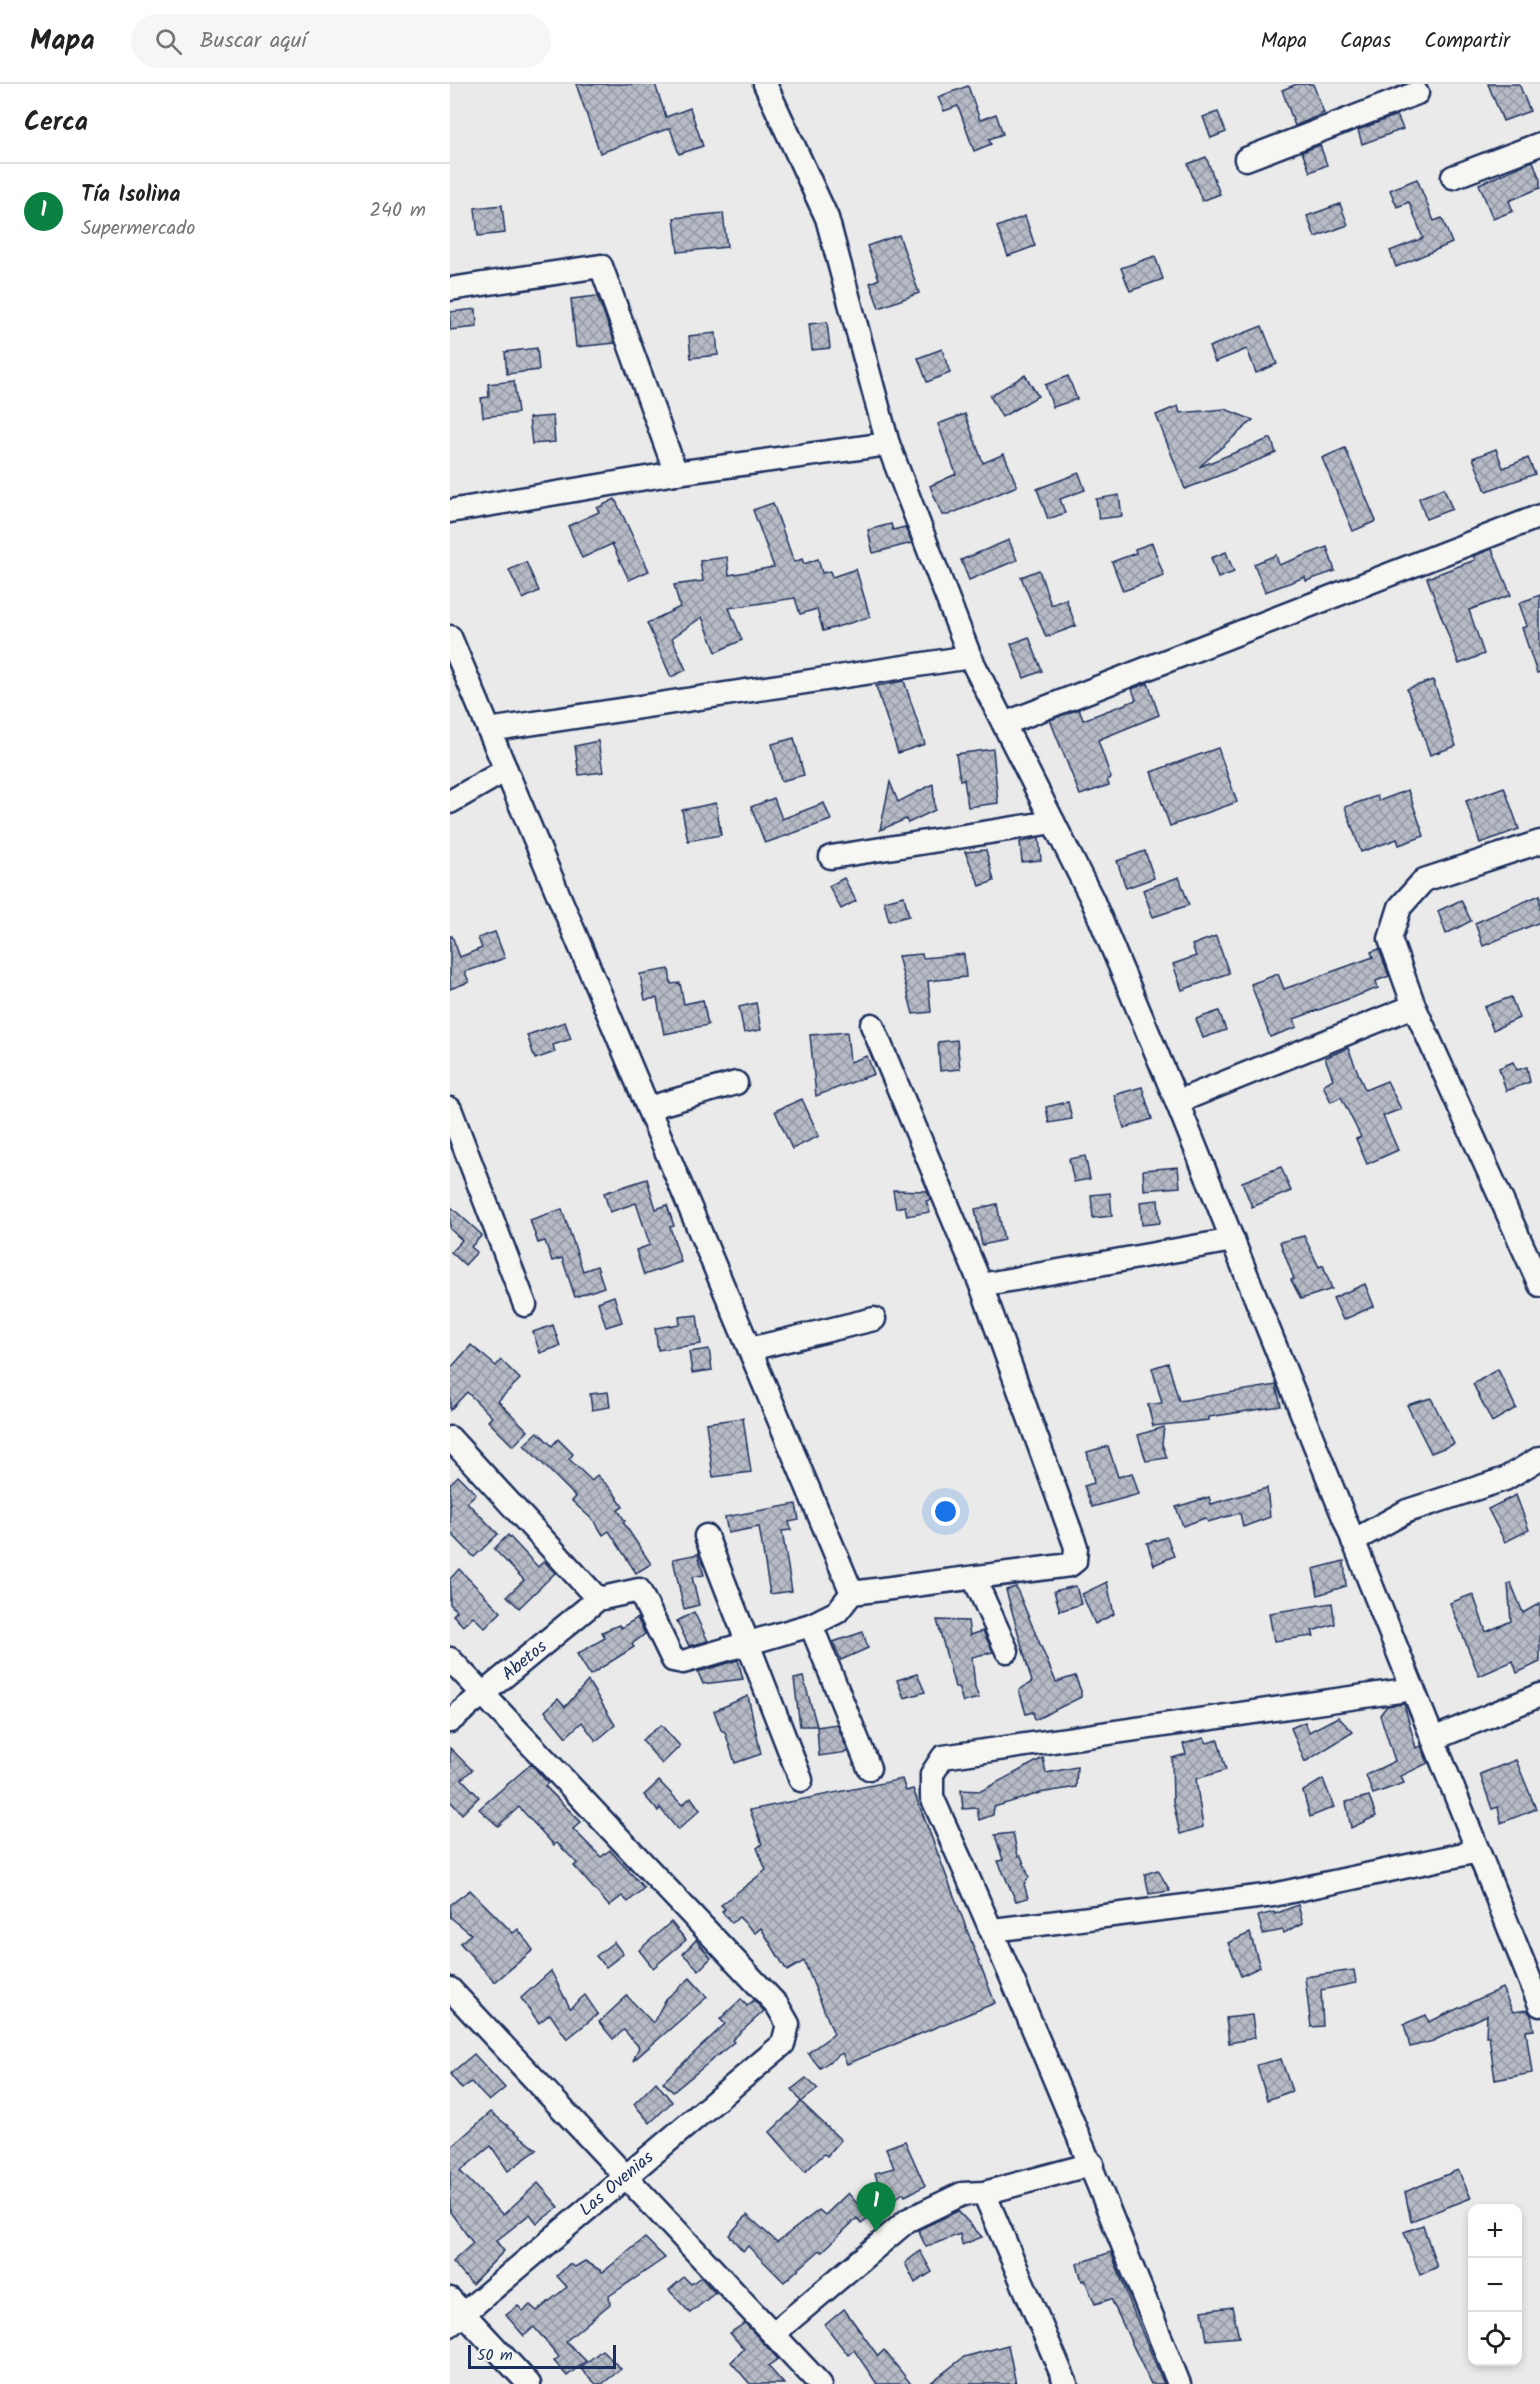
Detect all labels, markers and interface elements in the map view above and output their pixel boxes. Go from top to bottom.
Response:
search box [131,14,551,68]
text: Mapa [30,19,95,64]
text: Buscar aquí [200,24,307,59]
icon: search [152,25,185,58]
text: Mapa [1261,25,1307,58]
text: Capas [1340,25,1391,58]
text: Compartir [1424,25,1510,58]
text: Cerca [24,102,88,144]
text: Tía Isolina [81,178,180,213]
text: 1 [40,195,47,227]
text: 240 m [369,195,426,227]
text: Supermercado [81,213,195,245]
your location [931,1497,960,1526]
street label: Abetos [496,1633,554,1689]
street label: Las Ovenias [573,2144,661,2224]
pin: 1 [856,2182,896,2232]
map controls [1468,2204,1522,2366]
button: + [1468,2204,1522,2258]
button: − [1468,2258,1522,2312]
button: locate [1468,2312,1522,2366]
scale bar [468,2342,616,2370]
text: 50 m [477,2343,513,2368]

